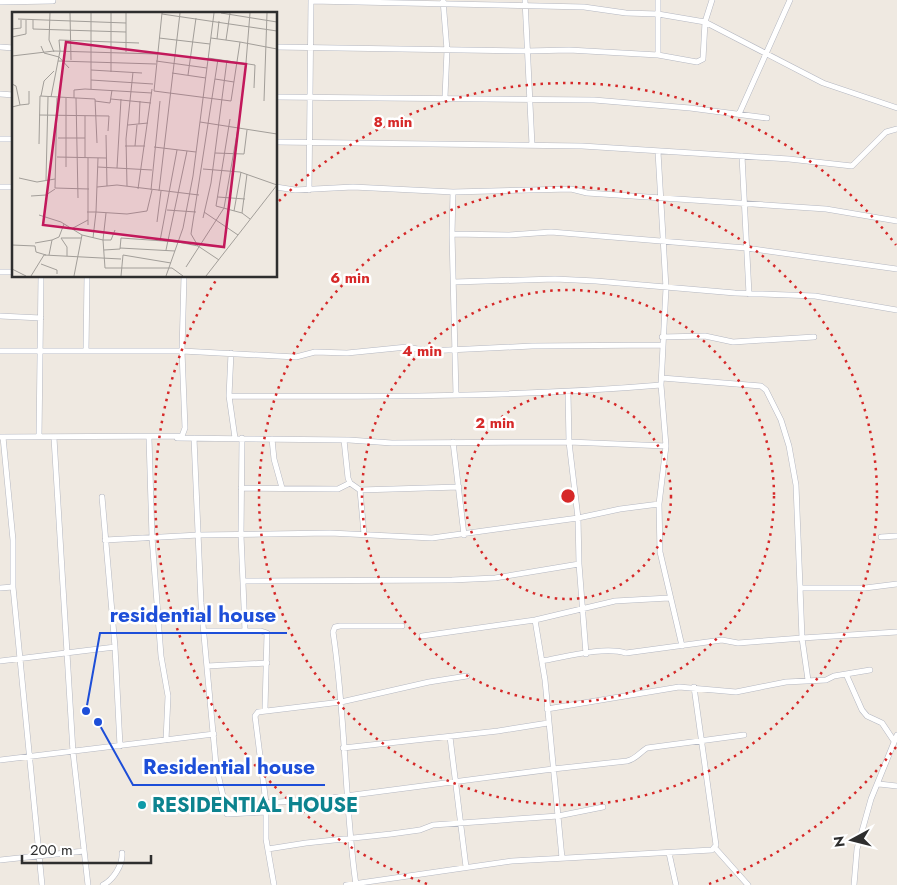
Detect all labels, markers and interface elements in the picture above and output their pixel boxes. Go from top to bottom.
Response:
inset map [12,12,278,278]
text: 8 min [374,111,412,133]
text: 6 min [330,267,370,289]
text: 4 min [402,340,442,362]
text: 2 min [475,412,515,434]
centre of rings [559,487,577,505]
callout: residential house [100,597,287,633]
text: residential house [110,600,276,630]
callout: Residential house [133,749,325,785]
text: Residential house [143,752,315,782]
place label: RESIDENTIAL HOUSE [152,791,358,820]
marker: RESIDENTIAL HOUSE [136,799,148,811]
north arrow [827,815,877,865]
scale bar [22,832,151,864]
text: N [828,835,850,848]
text: 200 m [30,839,73,861]

